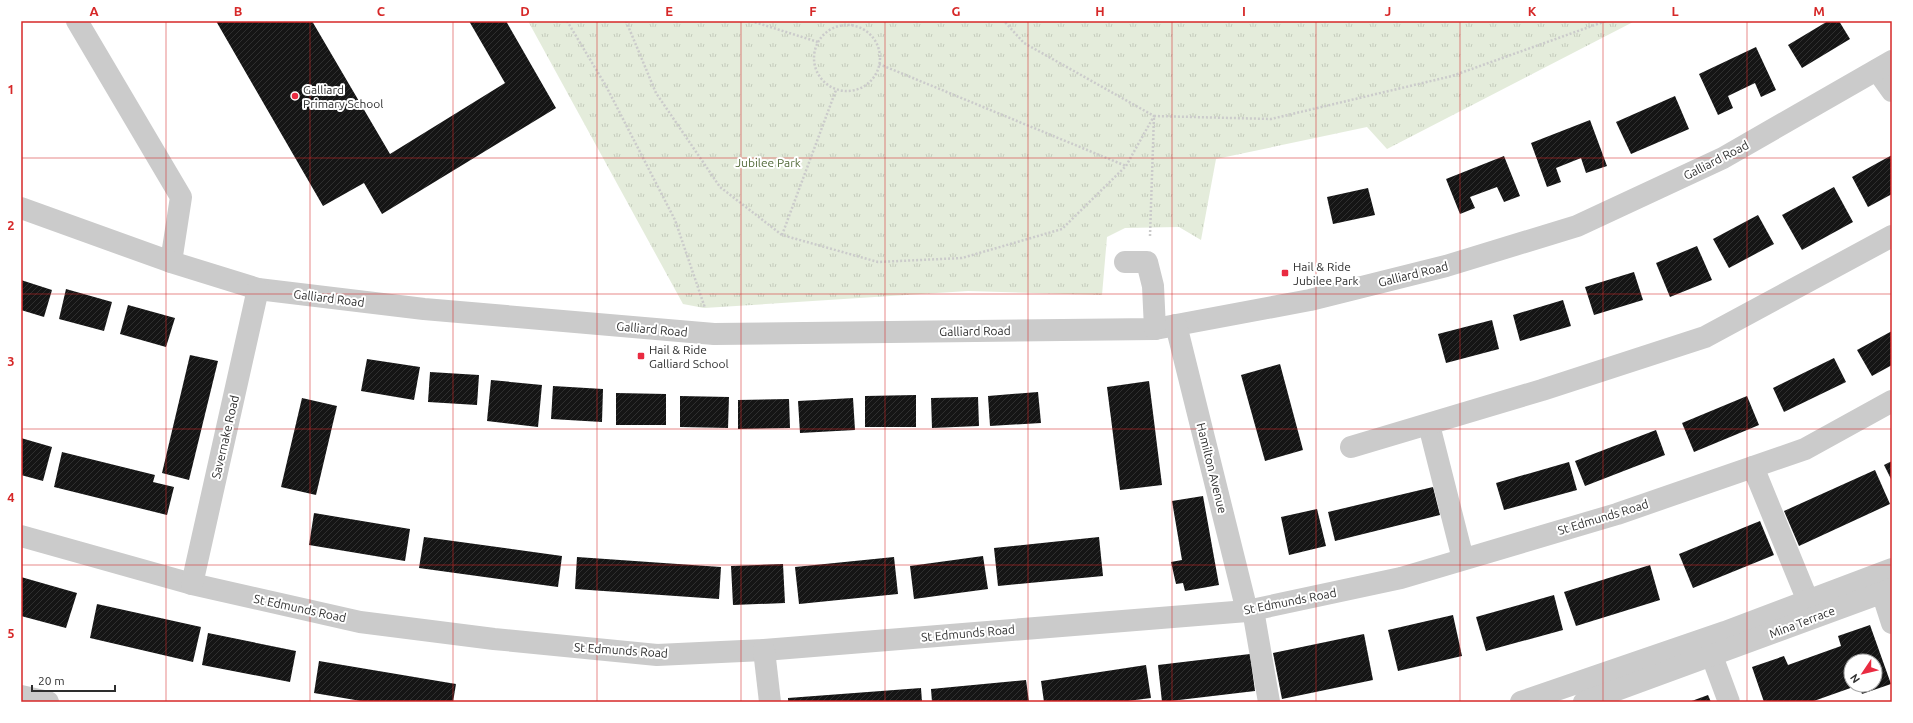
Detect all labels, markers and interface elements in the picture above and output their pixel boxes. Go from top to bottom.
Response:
text: A [89,4,99,18]
text: B [234,4,243,18]
text: C [377,4,386,18]
text: D [520,4,530,18]
text: E [665,4,673,18]
text: F [809,4,817,18]
text: G [952,4,961,18]
text: H [1095,4,1105,18]
text: I [1242,4,1246,18]
text: J [1385,4,1391,18]
text: K [1528,4,1537,18]
text: L [1671,4,1679,18]
text: M [1813,4,1825,18]
text: 1 [7,82,15,96]
place label: Galliard Primary School [303,83,383,110]
marker: Galliard Primary School [290,91,300,101]
street label: Galliard Road [1681,138,1751,182]
park label: Jubilee Park [735,156,801,169]
text: 2 [7,218,15,232]
street label: Galliard Road [1377,259,1449,289]
place label: Hail & Ride Jubilee Park [1293,260,1359,287]
marker: Hail & Ride Jubilee Park [1280,268,1290,278]
street label: Galliard Road [293,287,365,309]
street label: Galliard Road [616,319,688,339]
street label: Galliard Road [939,324,1011,338]
place label: Hail & Ride Galliard School [649,343,729,370]
marker: Hail & Ride Galliard School [636,351,646,361]
text: 3 [7,354,15,368]
street label: Savernake Road [209,394,241,480]
street label: Hamilton Avenue [1194,421,1230,515]
text: 4 [7,490,15,504]
street label: St Edmunds Road [1556,497,1650,537]
street label: St Edmunds Road [1243,586,1337,616]
street label: St Edmunds Road [253,592,347,624]
street label: Mina Terrace [1767,604,1837,640]
street label: St Edmunds Road [921,622,1015,644]
text: 5 [7,626,15,640]
street label: St Edmunds Road [574,640,668,660]
north arrow [1843,653,1883,693]
scale bar [32,667,115,693]
text: N [1848,672,1862,686]
text: 20 m [38,674,65,687]

